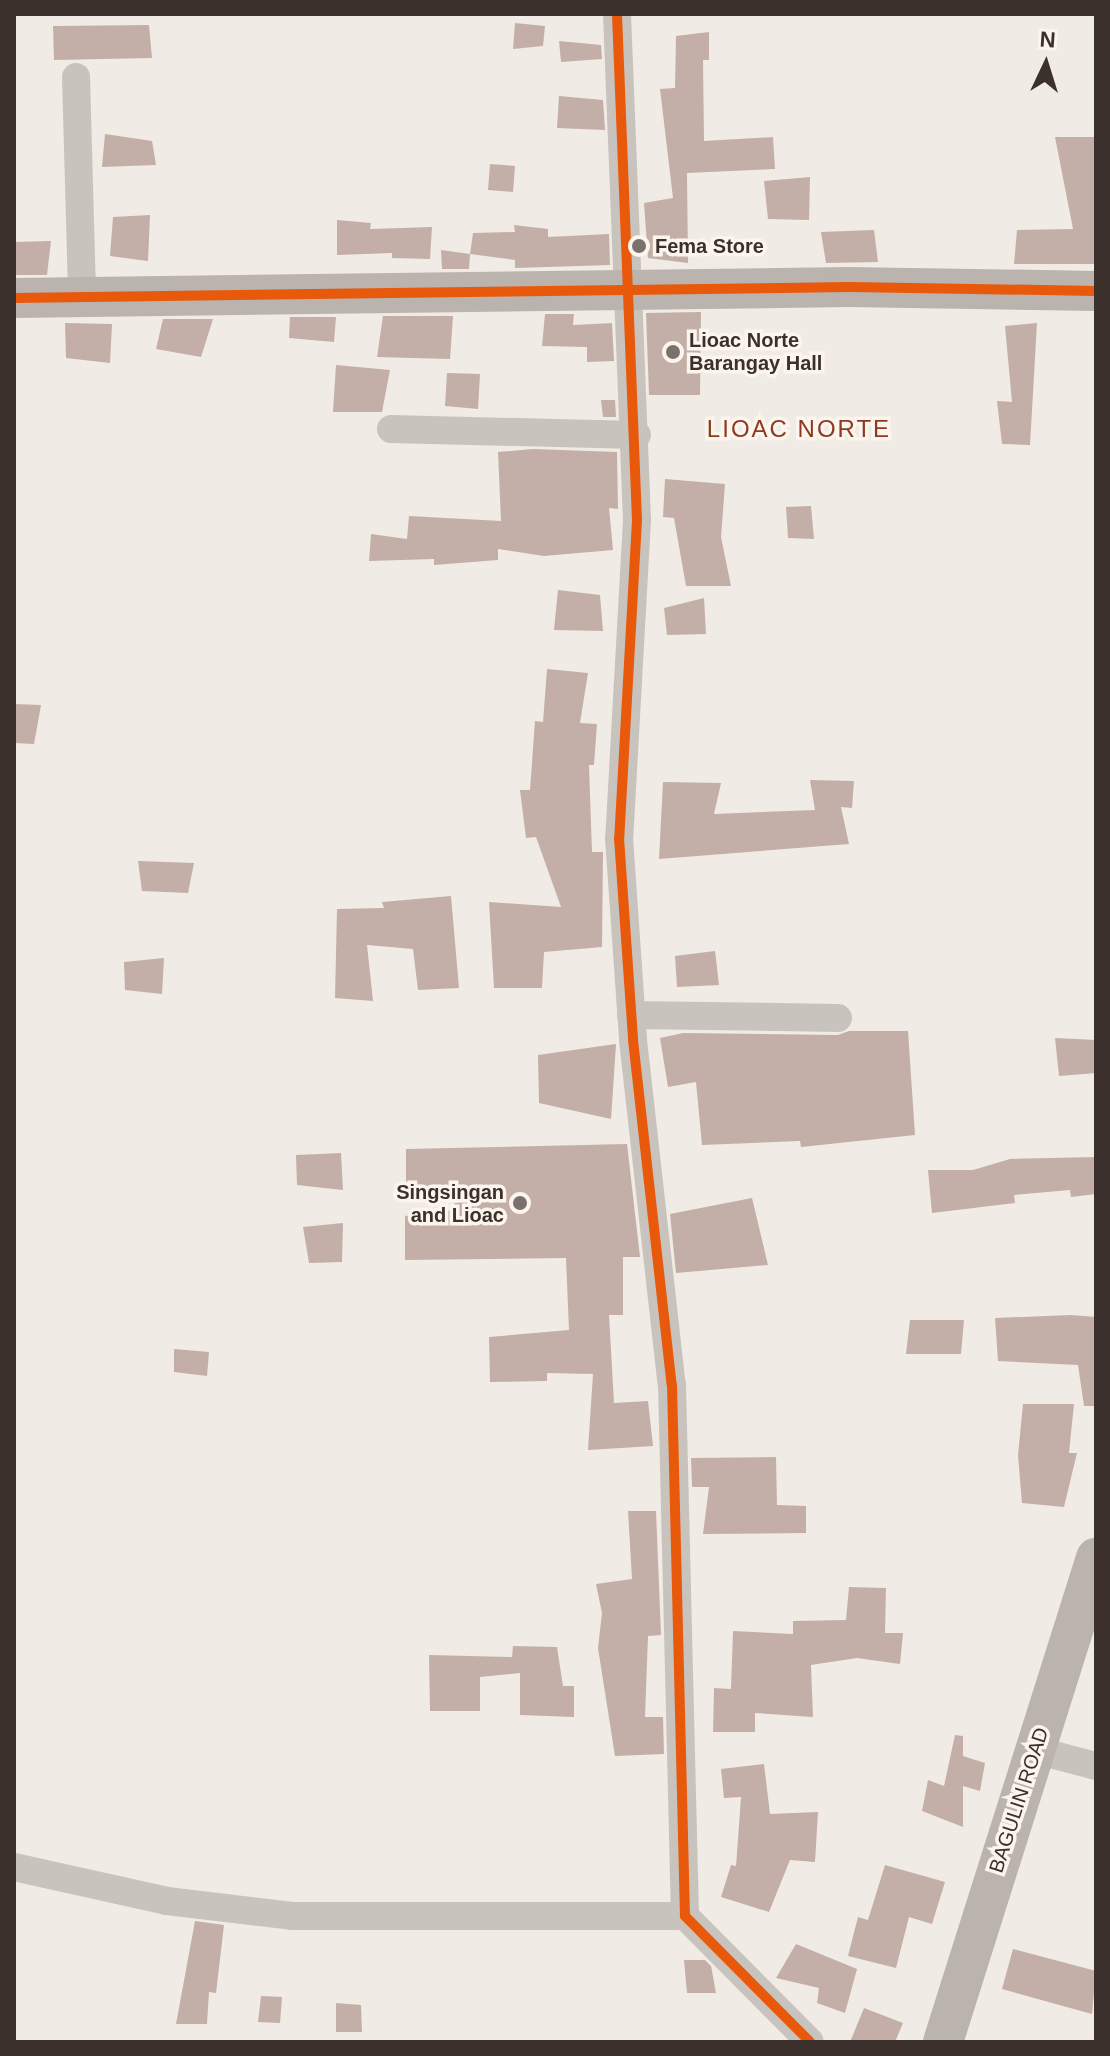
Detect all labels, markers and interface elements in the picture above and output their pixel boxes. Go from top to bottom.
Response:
north arrow [1006,24,1086,104]
text: N [1039,27,1056,53]
place label: Fema Store [655,234,764,258]
marker: Fema Store [630,237,648,255]
place label: Lioac Norte Barangay Hall [689,328,822,375]
marker: Lioac Norte Barangay Hall [664,343,682,361]
district label: LIOAC NORTE [707,415,891,443]
place label: Singsingan and Lioac [396,1180,504,1227]
marker: Singsingan and Lioac [511,1194,529,1212]
street label: BAGULIN ROAD [984,1724,1054,1876]

